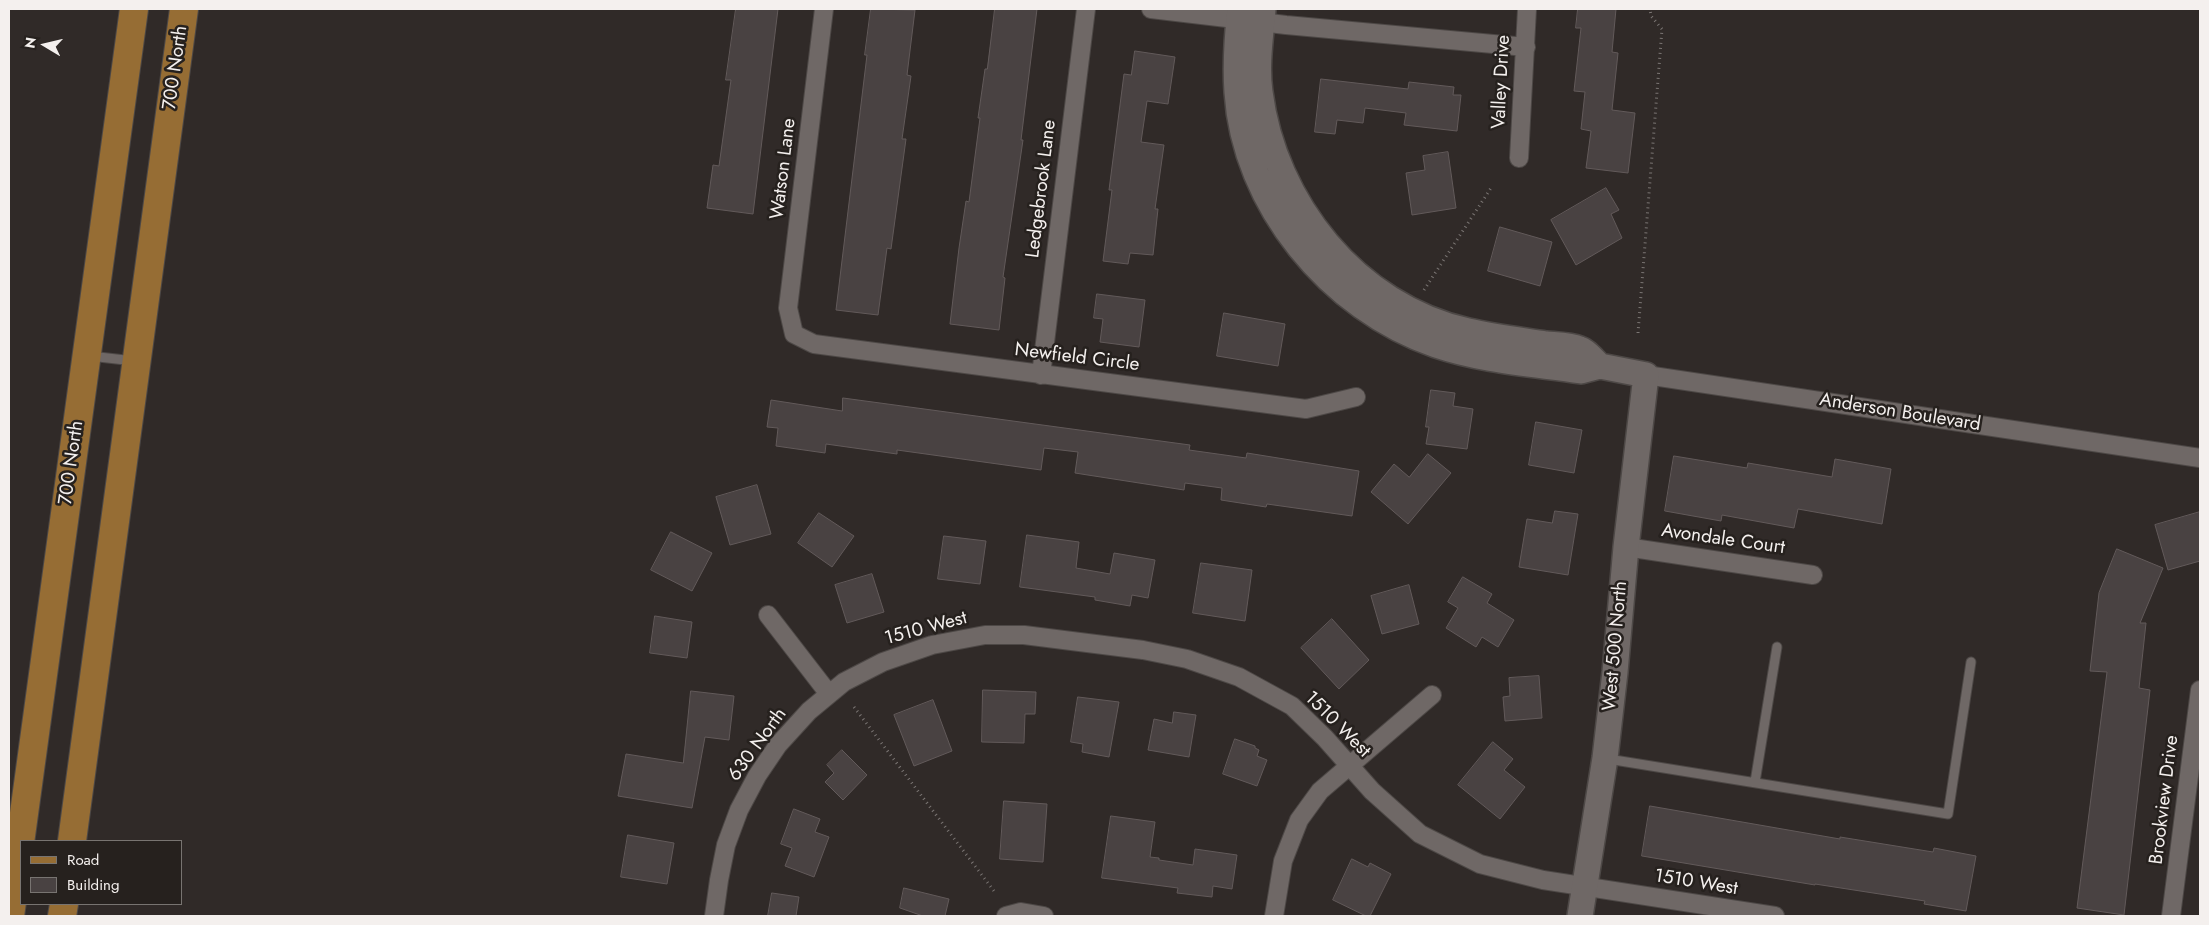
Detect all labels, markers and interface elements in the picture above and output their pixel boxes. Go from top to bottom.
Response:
north arrow [20,20,70,70]
street label: 700 North [159,25,193,111]
street label: Valley Drive [1488,34,1516,130]
text: N [19,36,41,50]
street label: Watson Lane [766,117,802,221]
street label: Ledgebrook Lane [1022,119,1062,259]
street label: Newfield Circle [1013,339,1141,377]
street label: Anderson Boulevard [1818,389,1982,437]
street label: 700 North [55,420,89,506]
street label: Avondale Court [1660,520,1786,560]
street label: West 500 North [1599,580,1633,712]
street label: 1510 West [882,607,970,651]
street label: 1510 West [1299,687,1375,763]
street label: 630 North [724,704,792,786]
street label: Brookview Drive [2146,734,2184,866]
legend [20,840,182,905]
text: Road [67,849,99,871]
street label: 1510 West [1653,865,1739,901]
text: Building [67,874,119,896]

